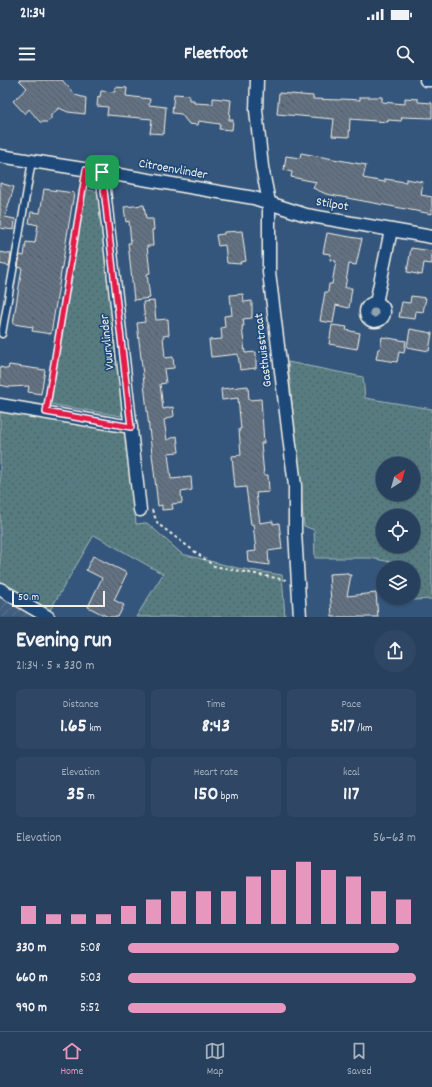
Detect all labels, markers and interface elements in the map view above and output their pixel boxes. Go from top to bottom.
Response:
text: 21:34 [20,3,45,25]
text: Fleetfoot [184,42,248,67]
icon: menu [16,43,38,65]
icon: search [394,43,416,65]
pin [85,155,119,189]
street label: Citroenvlinder [137,155,209,185]
icon: arrive [91,161,113,183]
street label: Stilpot [314,193,350,217]
street label: Gasthuisstraat [250,312,278,388]
street label: Vuurvlinder [96,313,120,371]
north arrow [376,457,420,501]
map controls [376,457,420,605]
button: locate [376,509,420,553]
button: layers [376,561,420,605]
scale bar [12,589,105,608]
text: 50 m [18,590,39,606]
text: Evening run [16,626,112,657]
button: share [374,630,416,672]
text: 21:34 · 5 × 330 m [16,657,94,676]
text: Distance [63,697,99,713]
text: Time [207,697,225,713]
text: Pace [342,697,361,713]
text: 1.65 [60,713,87,741]
text: 8:43 [202,713,230,741]
text: 5:17 [330,713,355,741]
text: km [87,721,101,737]
text: /km [355,721,373,737]
text: Elevation [62,765,100,781]
text: Heart rate [194,765,238,781]
text: kcal [343,765,360,781]
text: 35 [67,781,85,809]
text: 150 [194,781,218,809]
text: 117 [343,781,360,809]
text: m [85,789,95,805]
text: bpm [218,789,238,805]
text: Elevation [16,829,61,848]
text: 56–63 m [373,829,416,848]
text: 330 m [16,939,47,958]
text: 5:08 [80,939,100,958]
text: 660 m [16,969,48,988]
text: 5:03 [80,969,101,988]
text: 990 m [16,999,47,1018]
text: 5:52 [80,999,100,1018]
tab: Home [60,1040,83,1080]
tab: Map [204,1040,226,1080]
tab: Saved [347,1040,372,1080]

